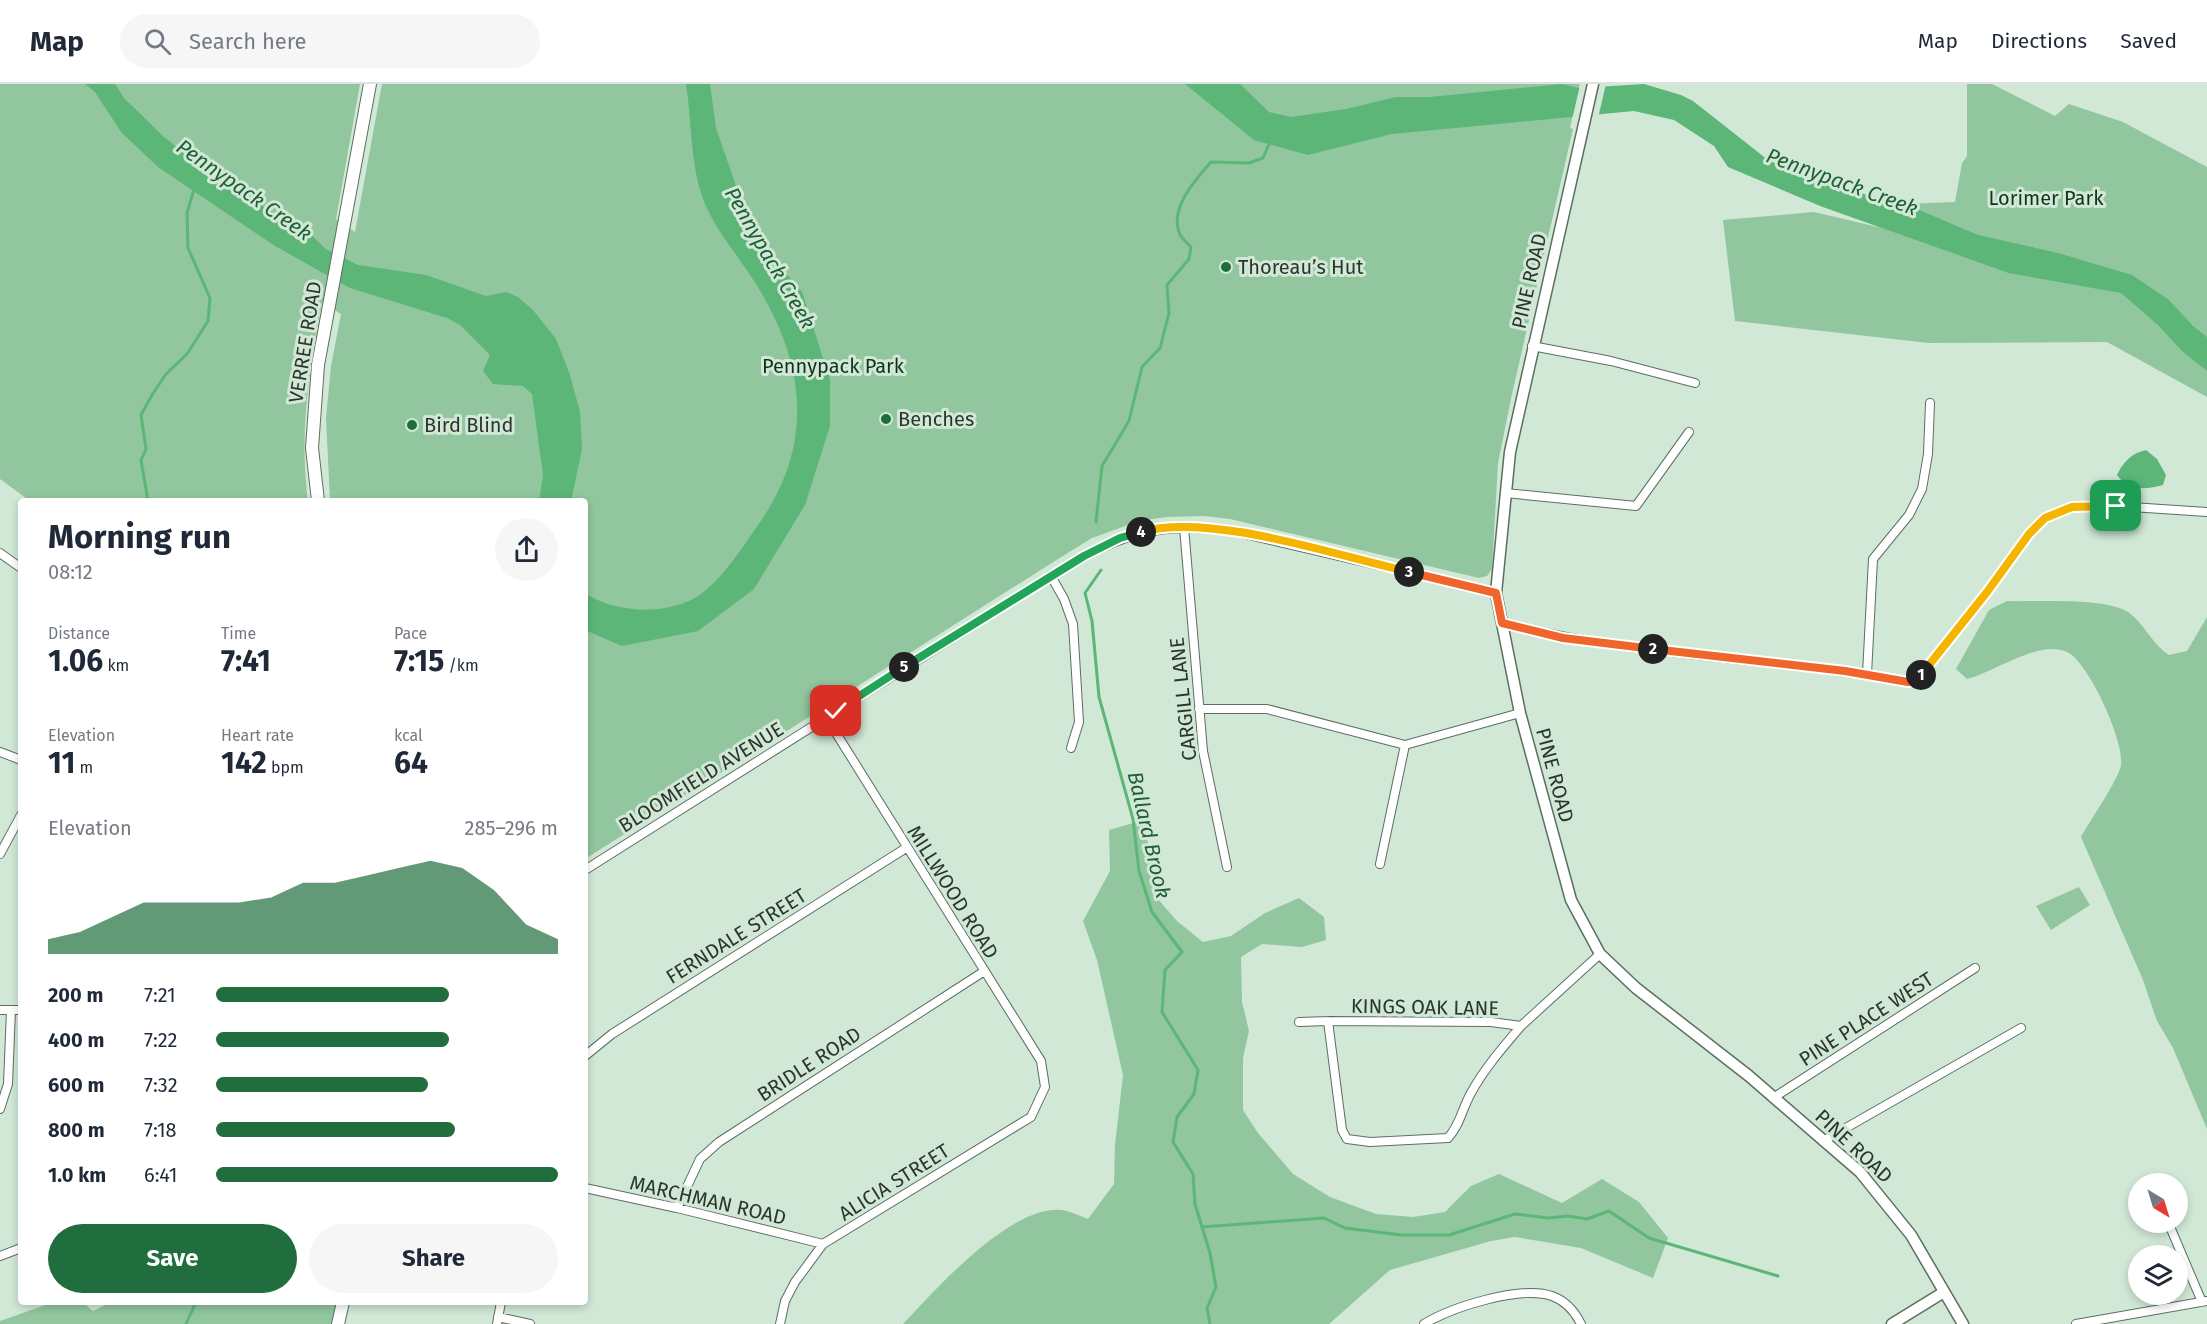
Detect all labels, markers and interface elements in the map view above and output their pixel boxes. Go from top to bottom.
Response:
search box [120,14,540,68]
text: Map [30,25,84,58]
icon: search [141,25,174,58]
text: Search here [189,28,307,55]
text: Map [1918,28,1958,54]
text: Directions [1991,28,2087,54]
text: Saved [2120,28,2177,54]
water label: Pennypack Creek [171,134,317,246]
water label: Pennypack Creek [1763,143,1921,221]
water label: Pennypack Creek [719,182,821,334]
park label: Lorimer Park [1989,186,2104,210]
street label: PINE ROAD [1506,231,1552,331]
place label: Thoreau’s Hut [1238,255,1364,279]
marker: Thoreau’s Hut [1219,260,1233,274]
street label: VERREE ROAD [284,280,326,404]
park label: Pennypack Park [762,354,905,378]
place label: Benches [898,407,974,431]
marker: Benches [879,412,893,426]
place label: Bird Blind [424,413,514,437]
marker: Bird Blind [405,418,419,432]
pin [2090,480,2141,531]
icon: arrive [2099,489,2132,522]
text: Morning run [48,517,231,557]
pin: 4 [1126,517,1156,547]
button: share [495,518,558,581]
text: 4 [1136,522,1146,541]
pin: 3 [1394,557,1424,587]
text: 08:12 [48,560,93,584]
text: 3 [1405,562,1413,581]
text: Distance [48,624,110,643]
text: Time [221,624,256,643]
text: Pace [394,624,427,643]
pin: 2 [1638,634,1668,664]
street label: CARGILL LANE [1165,636,1201,762]
text: 2 [1649,639,1657,658]
text: 1.06 [48,643,103,679]
text: 7:41 [221,643,271,679]
text: 7:15 [394,643,444,679]
pin: 5 [889,652,919,682]
text: km [103,656,129,675]
text: /km [444,656,479,675]
text: 5 [900,657,908,676]
pin: 1 [1906,660,1936,690]
text: 1 [1917,665,1925,684]
pin [810,685,861,736]
icon: check [819,694,852,727]
street label: BLOOMFIELD AVENUE [614,717,788,837]
street label: PINE ROAD [1531,725,1579,825]
text: Elevation [48,726,115,745]
text: Heart rate [221,726,294,745]
text: kcal [394,726,423,745]
text: 11 [48,745,75,781]
text: 142 [221,745,267,781]
text: 64 [394,745,428,781]
text: m [75,758,93,777]
text: bpm [267,758,304,777]
water label: Ballard Brook [1122,769,1176,901]
text: Elevation [48,816,132,840]
text: 285–296 m [465,816,558,840]
street label: MILLWOOD ROAD [902,821,1004,963]
street label: FERNDALE STREET [661,883,811,989]
street label: PINE PLACE WEST [1794,966,1938,1071]
text: 200 m [48,983,103,1007]
text: 7:21 [144,983,176,1007]
street label: KINGS OAK LANE [1351,994,1499,1020]
street label: BRIDLE ROAD [753,1022,865,1106]
text: 400 m [48,1028,104,1052]
text: 7:22 [144,1028,177,1052]
text: 600 m [48,1073,104,1097]
text: 7:32 [144,1073,178,1097]
street label: PINE ROAD [1810,1104,1898,1188]
text: 800 m [48,1118,105,1142]
text: 7:18 [144,1118,177,1142]
street label: ALICIA STREET [834,1138,954,1226]
text: 1.0 km [48,1163,106,1187]
text: 6:41 [144,1163,178,1187]
street label: MARCHMAN ROAD [628,1170,788,1230]
north arrow [2128,1173,2188,1233]
map controls [2128,1173,2188,1305]
button: Save [48,1224,297,1293]
button: Share [309,1224,558,1293]
button: layers [2128,1245,2188,1305]

